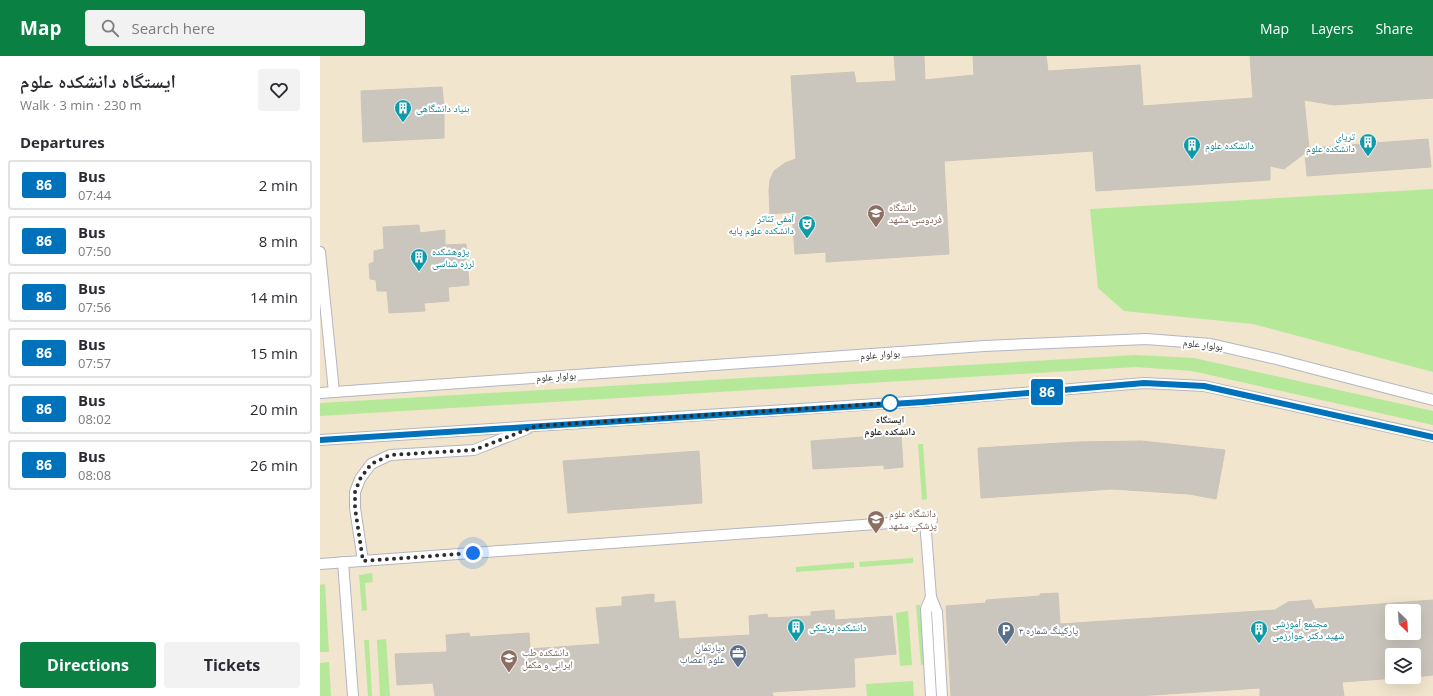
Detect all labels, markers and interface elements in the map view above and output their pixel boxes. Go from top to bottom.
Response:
search box [85,10,365,46]
text: Map [20,15,61,41]
icon: search [99,17,121,39]
text: Search here [131,18,215,38]
text: Map [1260,19,1289,38]
text: Layers [1311,19,1353,38]
text: Share [1375,19,1413,38]
text: ایستگاه دانشکده علوم [20,68,176,94]
button: heart [258,69,300,111]
text: Walk · 3 min · 230 m [20,96,142,114]
building icon: بنیاد دانشگاهی [393,98,413,123]
place label: بنیاد دانشگاهی [416,101,470,115]
place label: تریای دانشکده علوم [1306,129,1355,156]
text: Departures [20,132,105,152]
building icon: تریای دانشکده علوم [1358,132,1378,157]
building icon: دانشکده علوم [1182,135,1202,160]
place label: دانشکده علوم [1205,138,1254,153]
text: Bus [78,166,105,186]
text: 86 [36,175,52,194]
text: 2 min [259,175,298,195]
text: 07:44 [78,186,111,204]
place label: دانشگاه فردوسی مشهد [889,200,942,226]
school or university icon: دانشگاه فردوسی مشهد [866,203,886,228]
place label: آمفی تئاتر دانشکده علوم پایه [729,211,794,238]
theatre icon: آمفی تئاتر دانشکده علوم پایه [797,214,817,239]
text: Bus [78,222,105,242]
text: 86 [36,231,52,250]
text: 8 min [259,231,298,251]
text: 07:50 [78,242,111,260]
place label: پژوهشکده لرزه شناسی [432,244,474,270]
building icon: پژوهشکده لرزه شناسی [409,247,429,272]
text: Bus [78,278,105,298]
text: 86 [36,287,52,306]
text: 14 min [250,287,298,307]
text: 07:56 [78,298,111,316]
text: Bus [78,334,105,354]
street label: بولوار علوم [1182,335,1224,354]
text: 86 [36,343,52,362]
text: 15 min [250,343,298,363]
street label: بولوار علوم [859,346,901,363]
text: 07:57 [78,354,111,372]
street label: بولوار علوم [535,368,577,385]
line badge: 86 [1029,379,1065,405]
text: 86 [1039,382,1055,401]
text: Bus [78,390,105,410]
marker: ایستگاه دانشکده علوم [881,394,899,412]
text: 86 [36,399,52,418]
text: 20 min [250,399,298,419]
text: 08:02 [78,410,111,428]
place label: ایستگاه دانشکده علوم [865,412,915,438]
text: Bus [78,446,105,466]
text: 86 [36,455,52,474]
text: 26 min [250,455,298,475]
text: 08:08 [78,466,111,484]
place label: دانشگاه علوم پزشکی مشهد [889,506,937,532]
school or university icon: دانشگاه علوم پزشکی مشهد [866,509,886,534]
your location [463,543,483,563]
north arrow [1385,604,1421,640]
map controls [1385,604,1421,684]
place label: مجتمع آموزشی شهید دکتر خوارزمی [1272,616,1345,642]
building icon: دانشکده پزشکی [786,617,806,642]
building icon: مجتمع آموزشی شهید دکتر خوارزمی [1249,619,1269,644]
place label: دانشکده پزشکی [809,620,866,634]
parking icon: پارکینگ شماره ۳ [996,620,1016,645]
place label: پارکینگ شماره ۳ [1019,623,1078,637]
place label: دپارتمان علوم اعصاب [680,640,725,667]
button: Directions [20,642,156,688]
button: Tickets [164,642,300,688]
office icon: دپارتمان علوم اعصاب [728,643,748,668]
place label: دانشکده طب ایرانی و مکمل [522,645,573,671]
school or university icon: دانشکده طب ایرانی و مکمل [499,648,519,673]
button: layers [1385,648,1421,684]

